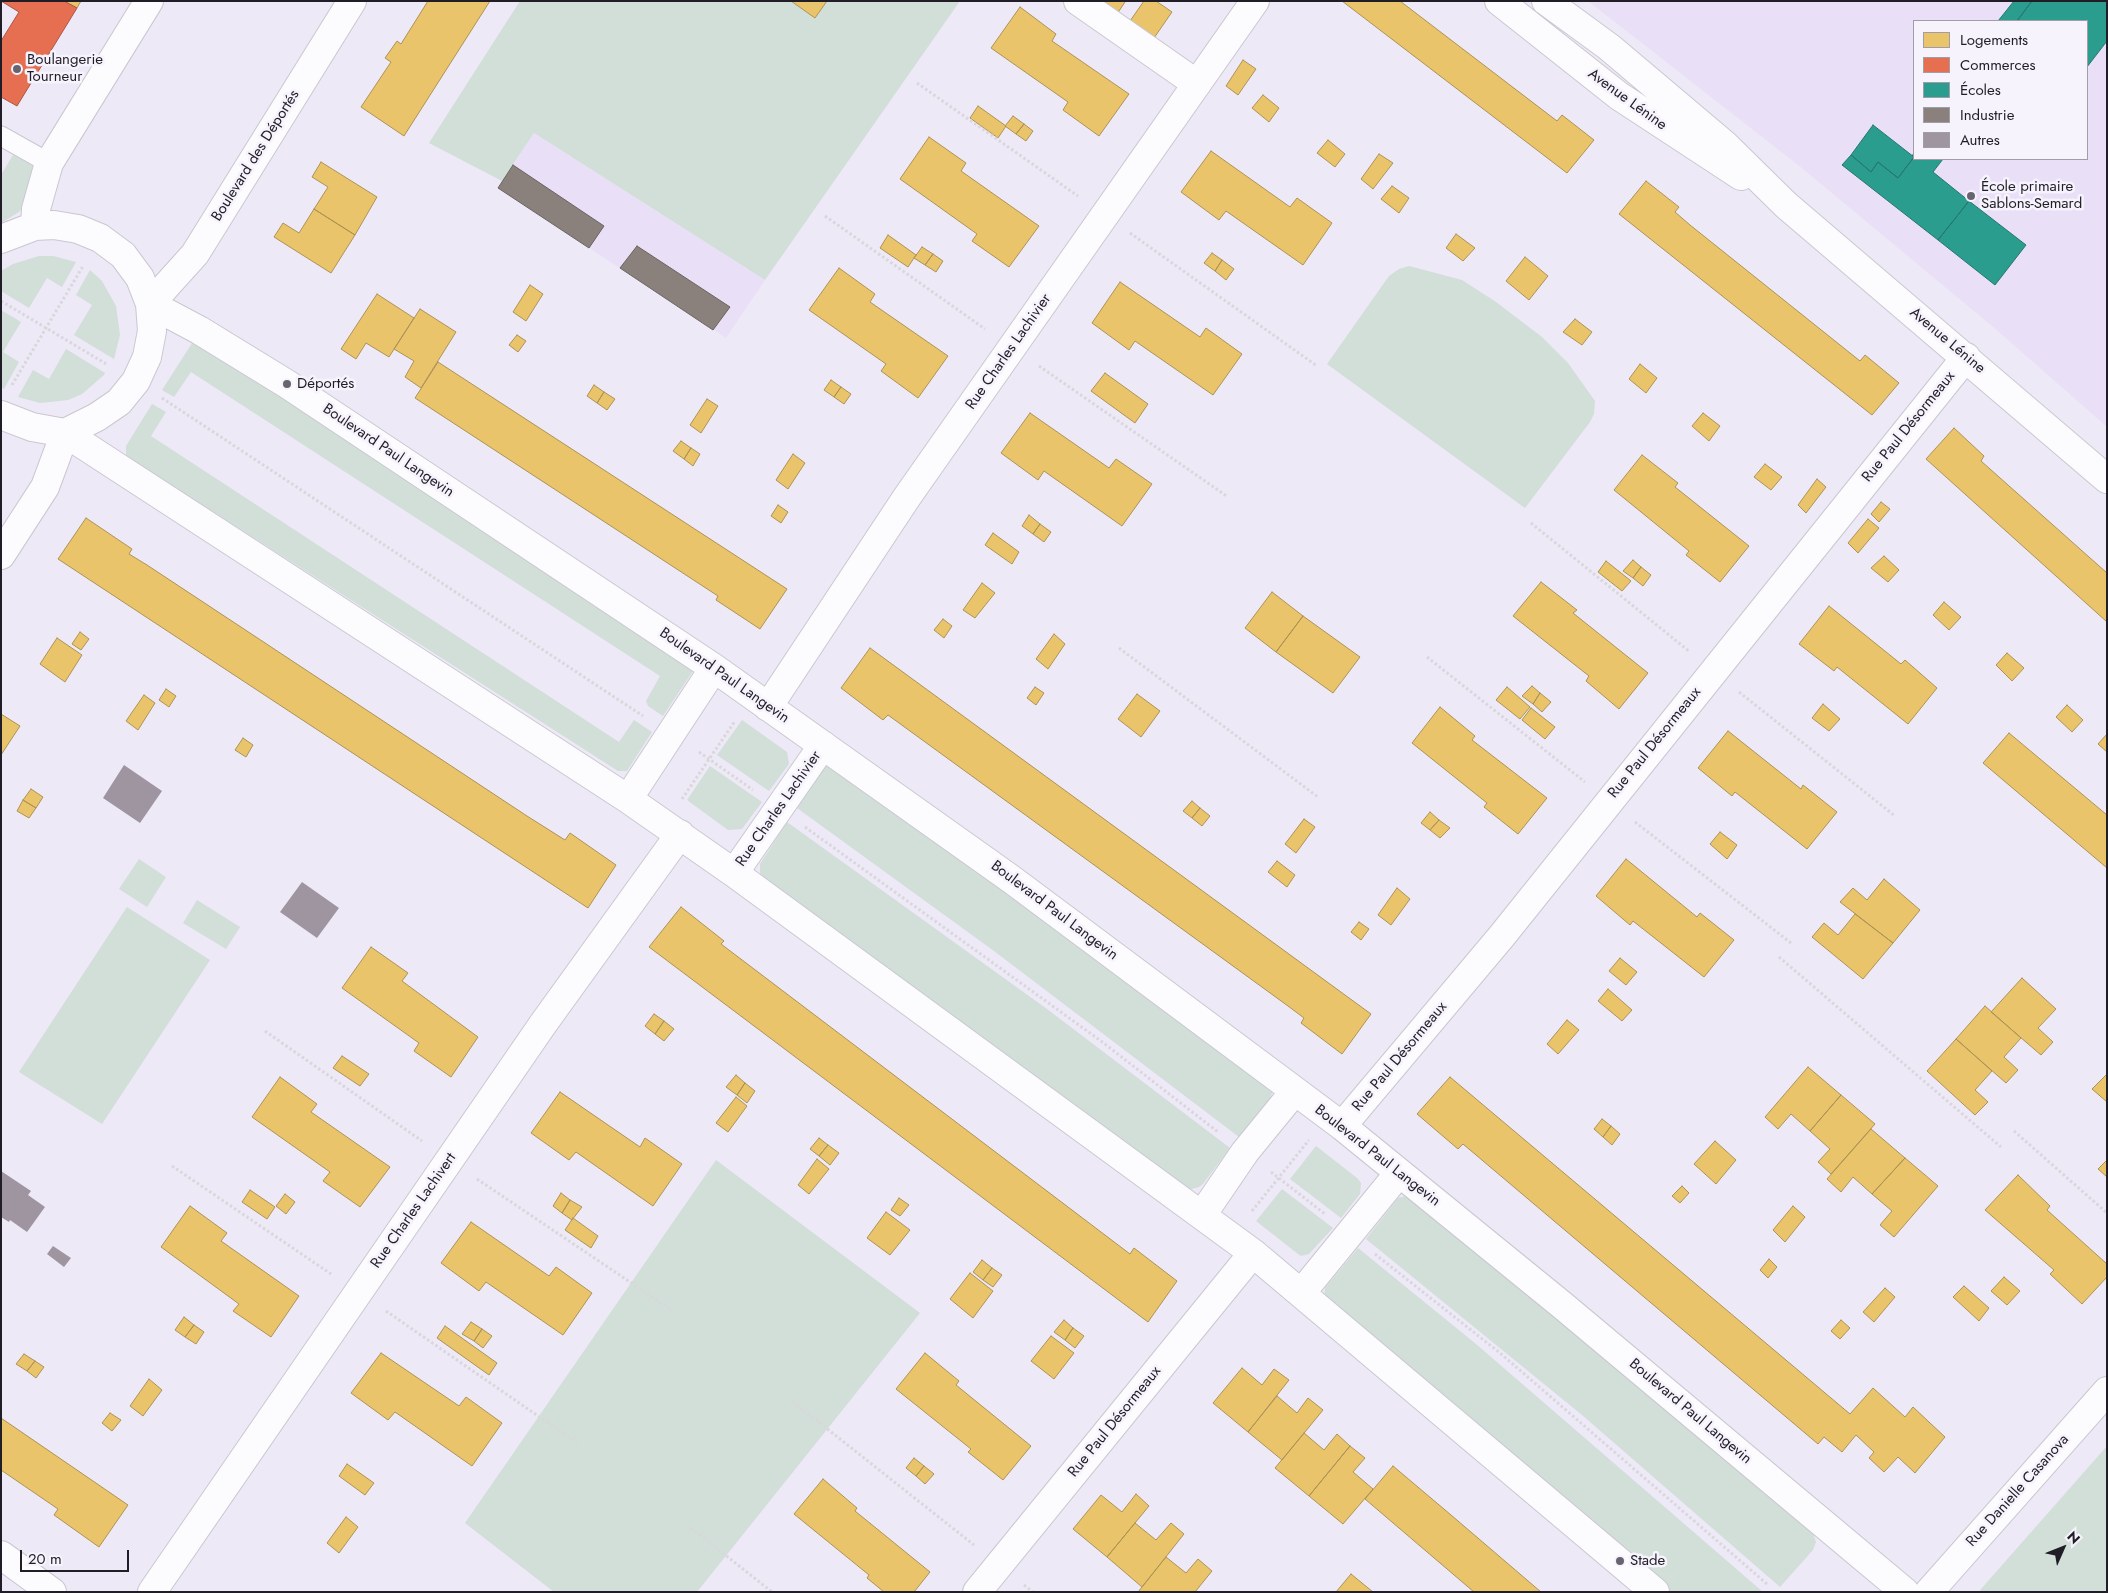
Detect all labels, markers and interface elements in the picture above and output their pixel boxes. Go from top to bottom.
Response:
legend [1913,20,2088,160]
text: Logements [1960,29,2028,51]
place label: Boulangerie Tourneur [27,51,103,86]
text: Commerces [1960,54,2035,76]
marker: Boulangerie Tourneur [11,63,23,75]
street label: Avenue Lénine [1584,65,1670,135]
text: Écoles [1960,79,2001,101]
street label: Boulevard des Déportés [208,87,304,225]
text: Industrie [1960,104,2014,126]
text: Autres [1960,129,2000,151]
place label: École primaire Sablons-Semard [1981,178,2082,213]
marker: École primaire Sablons-Semard [1965,190,1977,202]
street label: Rue Charles Lachivier [962,291,1056,413]
street label: Avenue Lénine [1906,304,1988,378]
street label: Rue Paul Désormeaux [1859,368,1959,486]
place label: Déportés [297,375,354,393]
marker: Déportés [281,378,293,390]
street label: Boulevard Paul Langevin [319,400,457,502]
street label: Boulevard Paul Langevin [656,624,792,728]
street label: Rue Paul Désormeaux [1605,684,1705,802]
street label: Rue Charles Lachivier [732,748,826,870]
street label: Boulevard Paul Langevin [987,857,1121,965]
street label: Rue Paul Désormeaux [1349,999,1451,1115]
street label: Boulevard Paul Langevin [1311,1101,1443,1211]
street label: Rue Charles Lachivert [367,1150,461,1272]
street label: Boulevard Paul Langevin [1625,1355,1755,1469]
street label: Rue Paul Désormeaux [1065,1363,1165,1481]
street label: Rue Danielle Casanova [1963,1431,2073,1551]
north arrow [2038,1523,2088,1573]
text: N [2063,1527,2085,1549]
scale bar [22,1540,131,1572]
text: 20 m [28,1548,62,1570]
place label: Stade [1630,1552,1665,1570]
marker: Stade [1614,1555,1626,1567]

